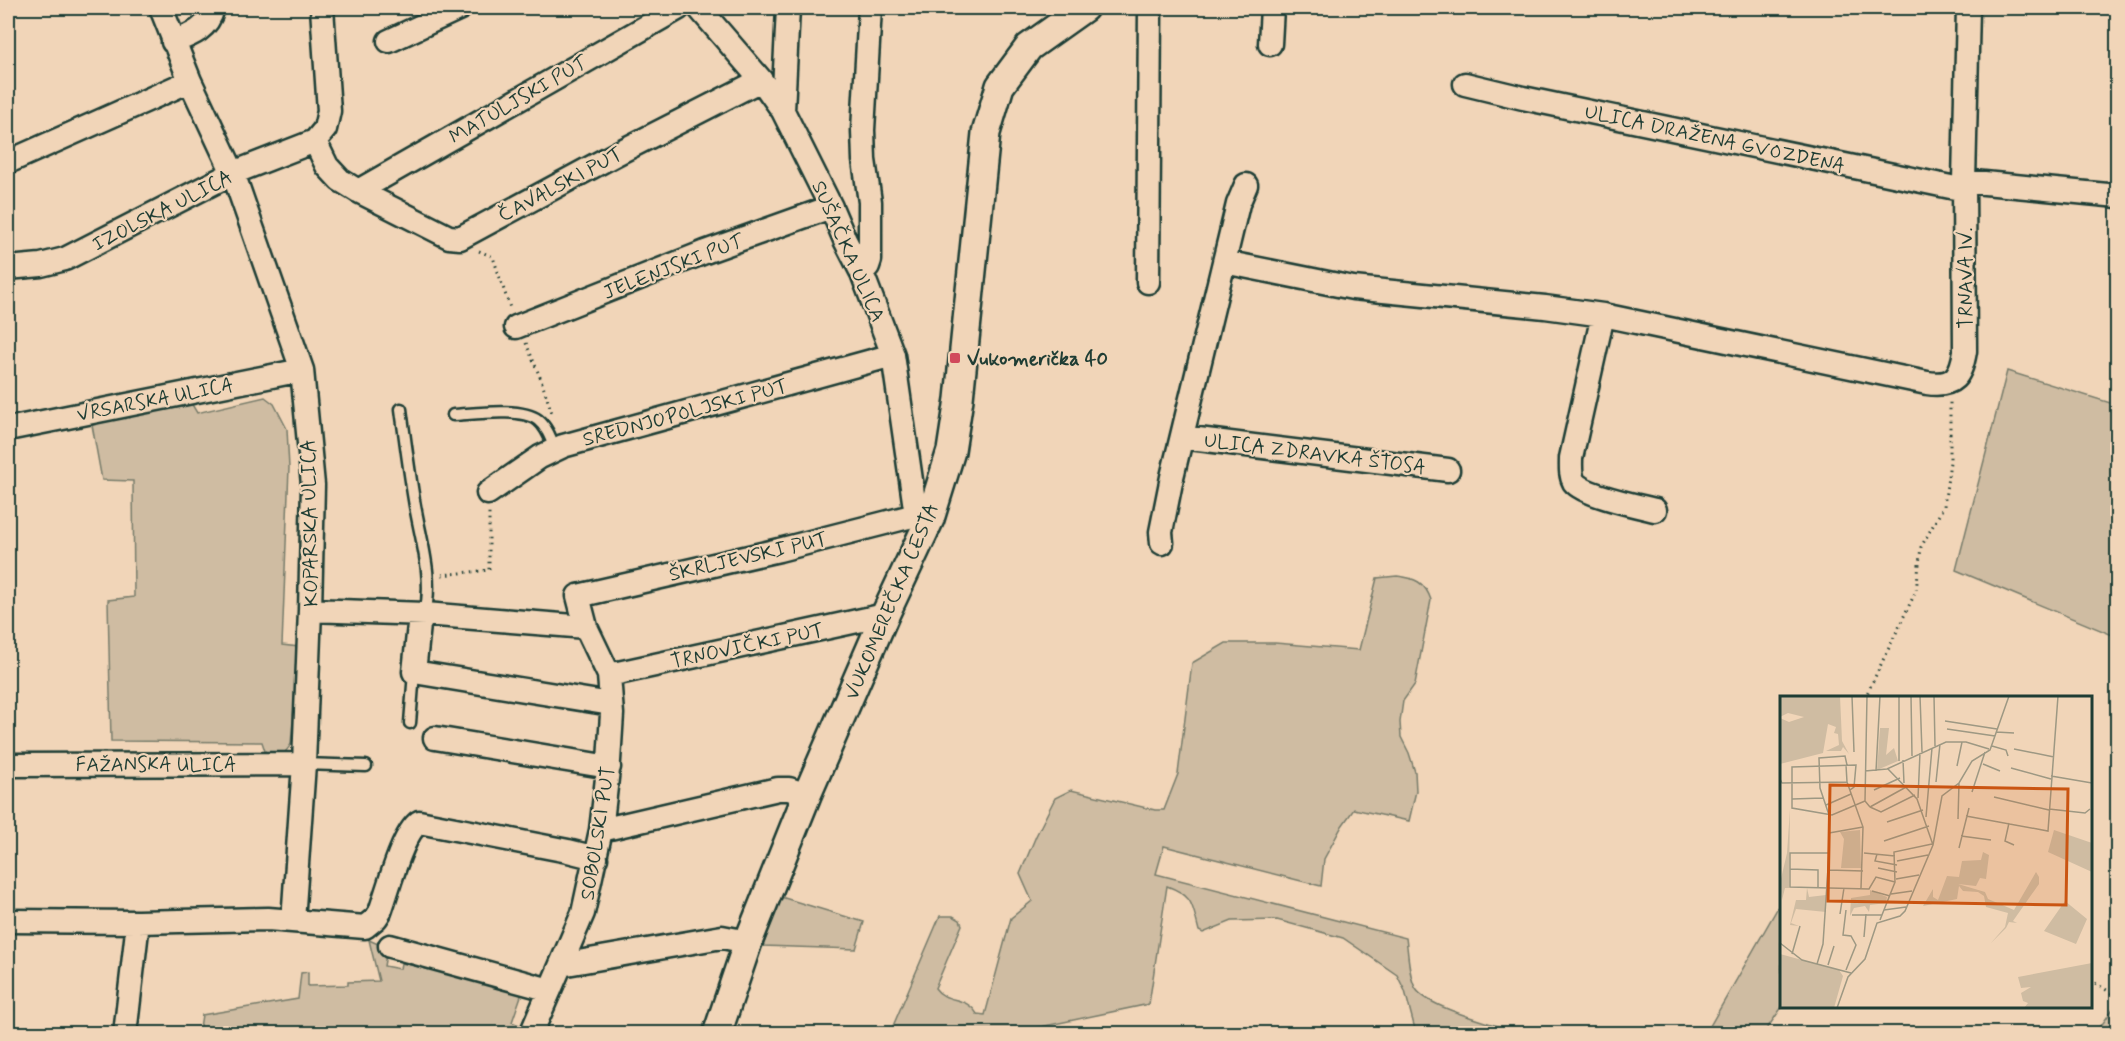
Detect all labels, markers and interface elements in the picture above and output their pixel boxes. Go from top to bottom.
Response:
street label: MATULJSKI PUT [445,49,594,151]
street label: ULICA DRAŽENA GVOZDENA [1582,99,1847,180]
street label: ČAVALSKI PUT [494,141,628,230]
street label: IZOLSKA ULICA [88,164,238,258]
street label: SUŠAČKA ULICA [804,177,891,326]
street label: TRNAVA IV. [1953,227,1980,329]
street label: JELENJSKI PUT [599,228,749,307]
place label: Vukomerička 40 [967,346,1108,373]
marker: Vukomerička 40 [948,351,962,365]
street label: VRSARSKA ULICA [75,372,236,429]
street label: SREDNJOPOLJSKI PUT [580,373,791,454]
street label: ULICA ZDRAVKA ŠTOSA [1202,427,1427,481]
street label: KOPARSKA ULICA [296,439,325,607]
street label: VUKOMEREČKA CESTA [839,499,946,704]
street label: ŠKRLJEVSKI PUT [666,526,830,589]
street label: TRNOVIČKI PUT [668,617,826,676]
inset map [1780,696,2092,1008]
street label: FAŽANSKA ULICA [76,752,236,779]
street label: SOBOLSKI PUT [575,764,622,902]

